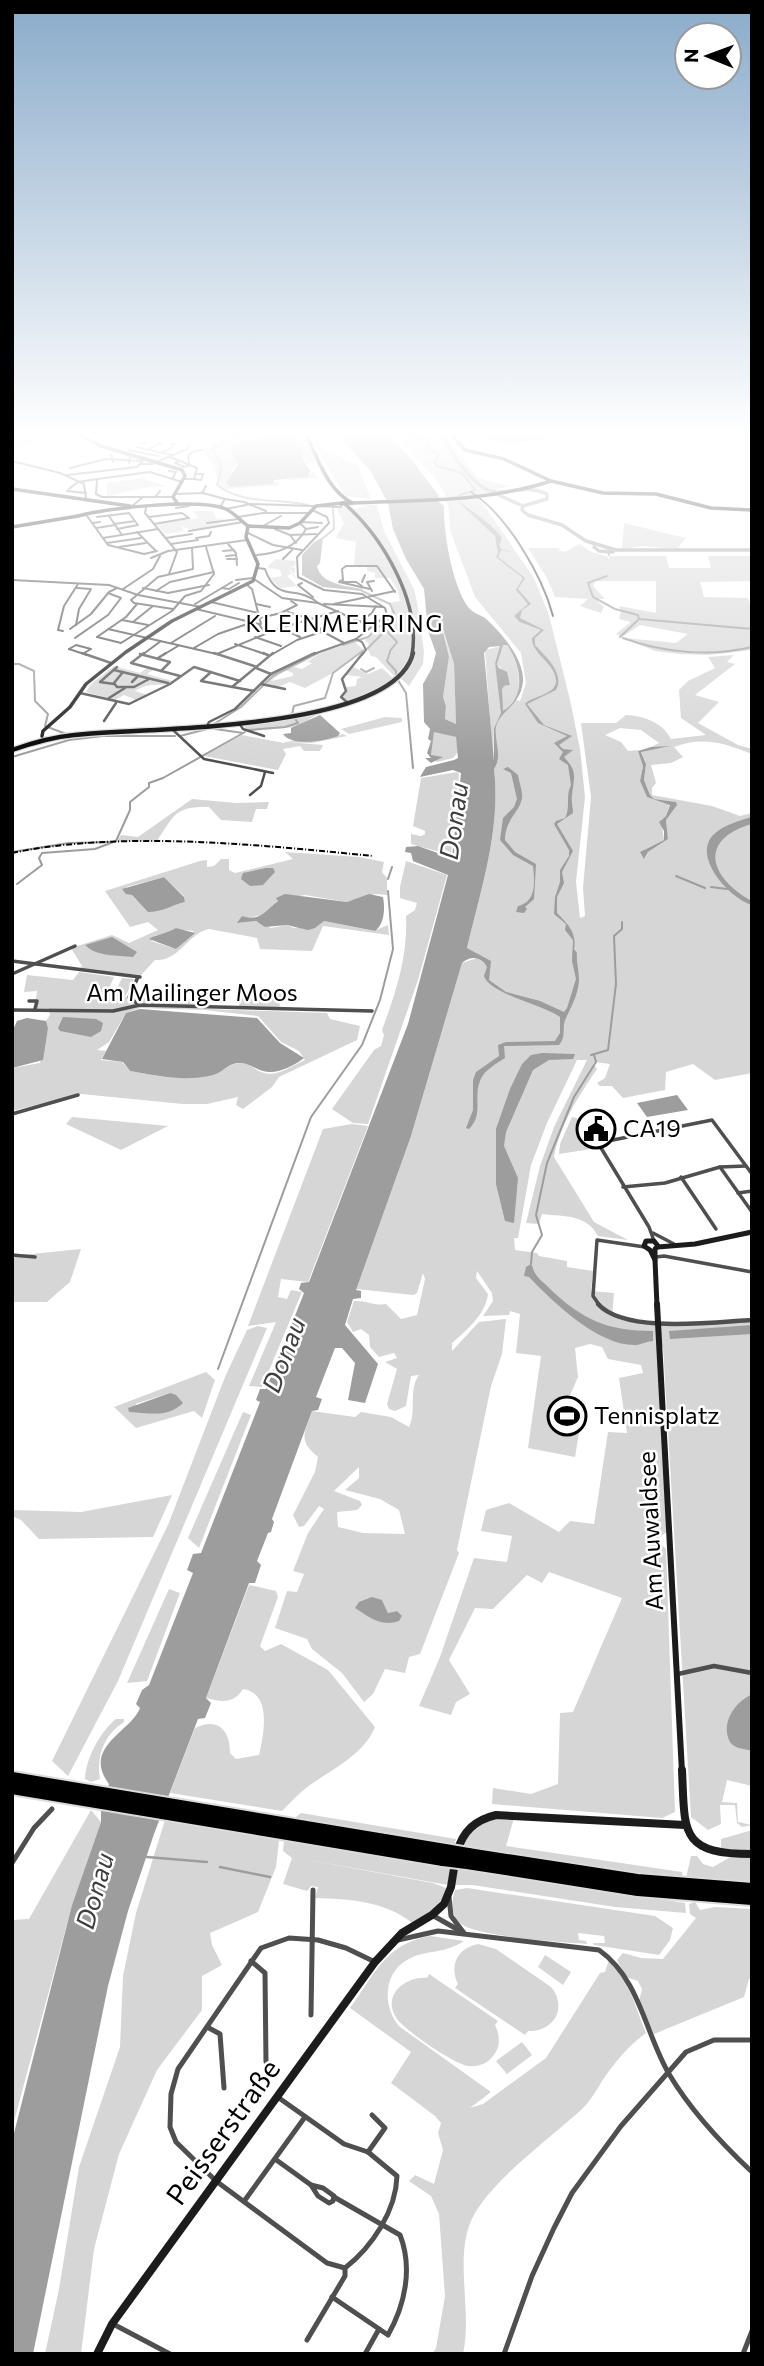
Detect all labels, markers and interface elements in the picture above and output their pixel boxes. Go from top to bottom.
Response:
north arrow [673,21,743,91]
text: N [679,48,702,63]
district label: KLEINMEHRING [246,609,444,637]
water label: Donau [432,780,473,861]
street label: Am Mailinger Moos [86,977,298,1006]
public building icon: CA19 [575,1108,617,1150]
place label: CA19 [623,1113,681,1142]
water label: Donau [254,1313,311,1396]
sports icon: Tennisplatz [546,1395,588,1437]
place label: Tennisplatz [594,1400,719,1429]
street label: Am Auwaldsee [631,1451,668,1612]
water label: Donau [68,1849,119,1932]
street label: Peisserstraße [158,2052,286,2211]

